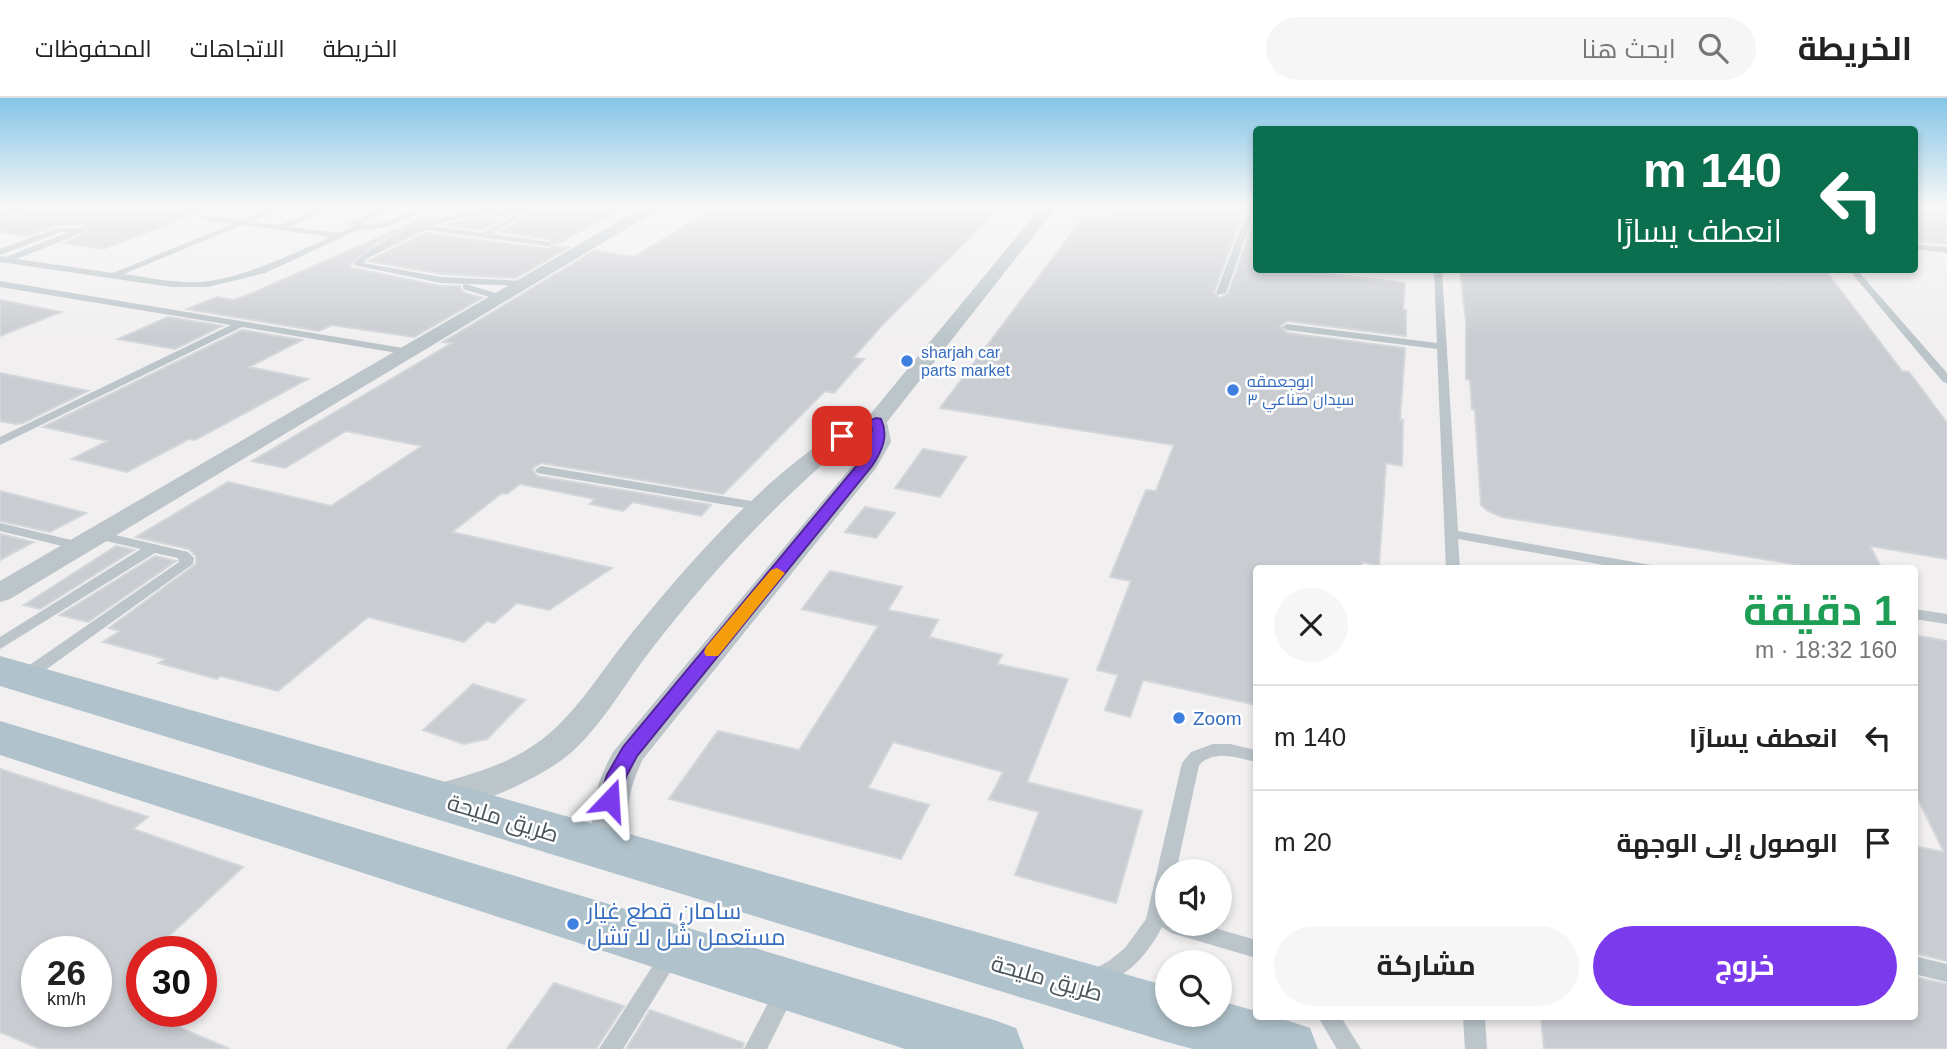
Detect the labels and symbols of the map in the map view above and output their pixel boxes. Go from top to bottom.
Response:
place label: sharjah car parts market [921,344,1010,379]
marker: sharjah car parts market [899,353,915,369]
place label: ابوجعمقه سيدان صناعي ٣ [1247,373,1354,413]
marker: ابوجعمقه سيدان صناعي ٣ [1225,382,1241,398]
pin [812,406,872,466]
place label: Zoom [1193,708,1242,729]
marker: Zoom [1171,710,1187,726]
position arrow [573,763,647,837]
street label: طريق مليحة [444,789,562,848]
place label: سامان قطع غيار مستعمل شُل لا تشل [585,898,786,951]
marker: سامان قطع غيار مستعمل شُل لا تشل [565,916,581,932]
speed limit sign: 30 [126,936,217,1027]
street label: طريق مليحة [988,950,1106,1007]

